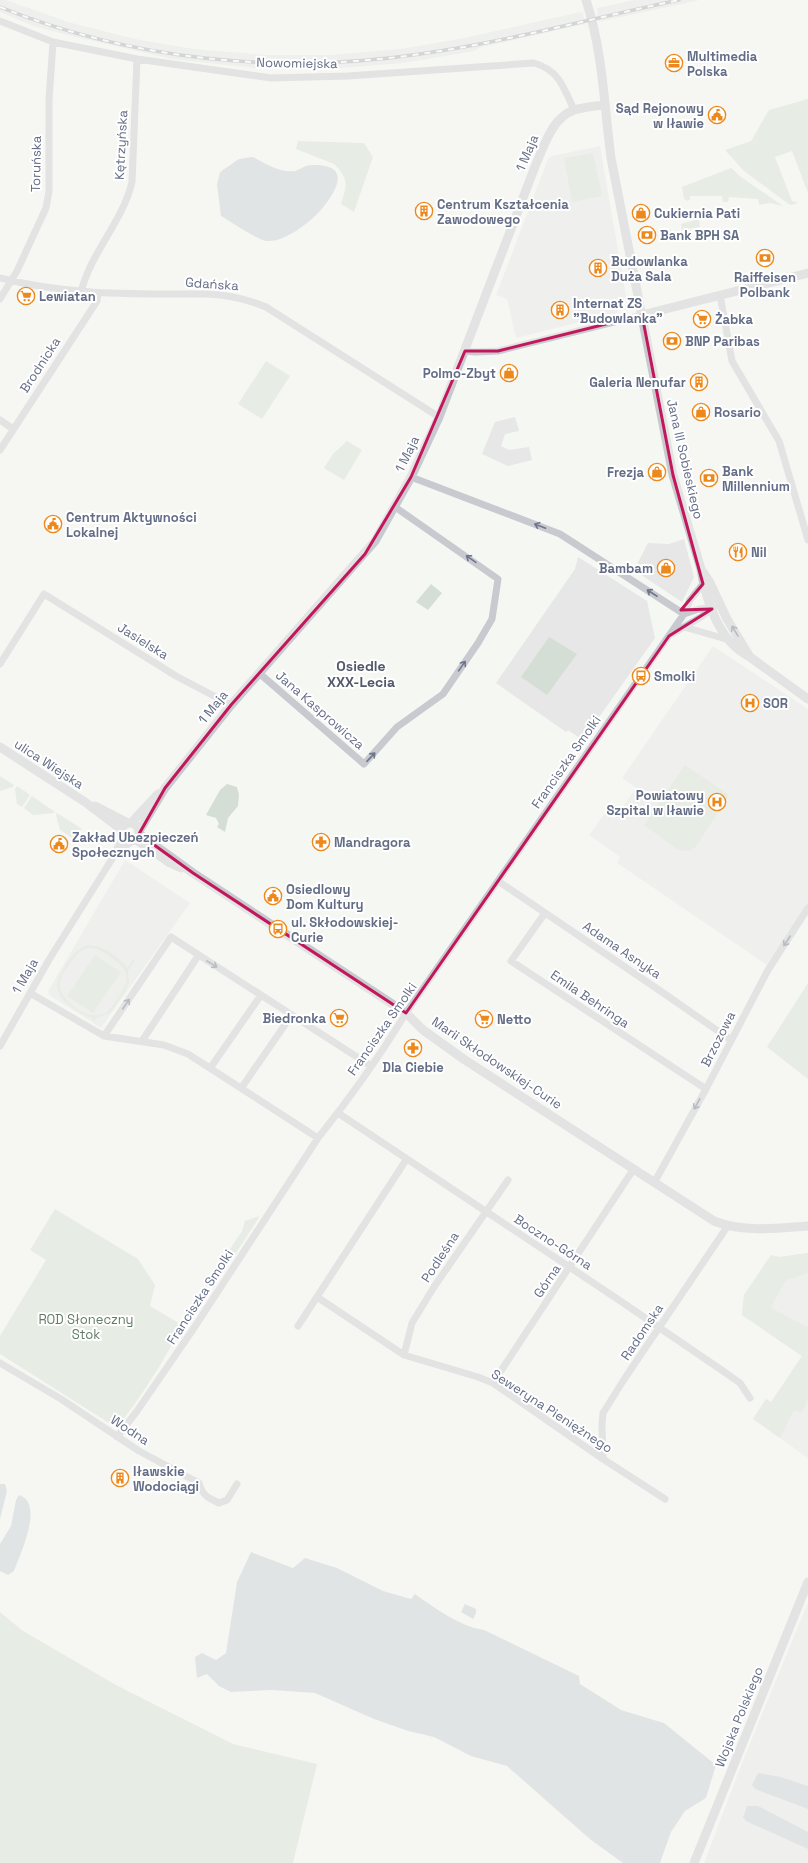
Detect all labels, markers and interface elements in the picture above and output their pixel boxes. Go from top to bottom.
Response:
place label: Multimedia Polska [687,48,758,80]
office icon: Multimedia Polska [664,53,684,73]
street label: Nowomiejska [256,54,338,72]
place label: Sąd Rejonowy w Iławie [616,100,704,132]
public building icon: Sąd Rejonowy w Iławie [707,105,727,125]
street label: Kętrzyńska [111,109,131,180]
street label: 1 Maja [512,132,542,174]
street label: Toruńska [27,135,45,192]
place label: Centrum Kształcenia Zawodowego [437,196,569,228]
building icon: Centrum Kształcenia Zawodowego [414,201,434,221]
shop icon: Cukiernia Pati [631,203,651,223]
place label: Cukiernia Pati [654,205,740,222]
bank icon: Bank BPH SA [637,225,657,245]
place label: Bank BPH SA [660,227,740,244]
bank icon: Raiffeisen Polbank [755,248,775,268]
place label: Budowlanka Duża Sala [611,253,688,285]
building icon: Budowlanka Duża Sala [588,258,608,278]
place label: Raiffeisen Polbank [734,269,796,301]
street label: Gdańska [185,274,240,294]
supermarket icon: Lewiatan [16,286,36,306]
place label: Lewiatan [39,288,96,305]
place label: Internat ZS "Budowlanka" [573,295,663,327]
building icon: Internat ZS "Budowlanka" [550,300,570,320]
supermarket icon: Żabka [692,309,712,329]
place label: Żabka [715,311,753,328]
bank icon: BNP Paribas [662,331,682,351]
place label: BNP Paribas [685,333,760,350]
street label: Brodnicka [16,334,65,396]
shop icon: Polmo-Zbyt [499,363,519,383]
place label: Polmo-Zbyt [423,365,496,382]
building icon: Galeria Nenufar [689,372,709,392]
place label: Galeria Nenufar [589,374,686,391]
street label: Jana III Sobieskiego [663,397,707,521]
shop icon: Rosario [691,402,711,422]
place label: Rosario [714,404,761,421]
street label: 1 Maja [391,433,423,475]
shop icon: Frezja [647,462,667,482]
place label: Bank Millennium [722,463,790,495]
place label: Frezja [607,464,644,481]
bank icon: Bank Millennium [699,468,719,488]
place label: Centrum Aktywności Lokalnej [66,509,197,541]
public building icon: Centrum Aktywności Lokalnej [43,514,63,534]
one-way arrow [535,522,547,530]
restaurant icon: Nil [728,542,748,562]
place label: Nil [751,544,767,561]
one-way arrow [466,555,477,563]
shop icon: Bambam [656,558,676,578]
place label: Bambam [599,560,653,577]
one-way arrow [646,588,657,597]
street label: Jasielska [114,619,172,664]
one-way arrow [730,625,738,637]
district label: Osiedle XXX-Lecia [327,657,395,691]
one-way arrow [458,661,466,672]
bus stop icon: Smolki [631,666,651,686]
street label: Jana Kasprowicza [272,667,368,754]
place label: Smolki [654,668,695,685]
street label: 1 Maja [194,686,232,727]
hospital icon: SOR [740,693,760,713]
place label: SOR [763,695,788,712]
street label: Franciszka Smolki [528,712,604,812]
street label: ulica Wiejska [11,735,87,793]
one-way arrow [366,752,376,762]
place label: Powiatowy Szpital w Iławie [606,787,704,819]
hospital icon: Powiatowy Szpital w Iławie [707,792,727,812]
place label: Zakład Ubezpieczeń Społecznych [72,829,199,861]
pharmacy icon: Mandragora [311,832,331,852]
public building icon: Zakład Ubezpieczeń Społecznych [49,834,69,854]
place label: Mandragora [334,834,411,851]
place label: Osiedlowy Dom Kultury [286,881,364,913]
public building icon: Osiedlowy Dom Kultury [263,886,283,906]
place label: ul. Skłodowskiej- Curie [291,914,398,946]
street label: Adama Asnyka [580,917,665,983]
bus stop icon: ul. Skłodowskiej- Curie [268,919,288,939]
one-way arrow [783,935,791,946]
street label: 1 Maja [8,955,42,997]
one-way arrow [206,960,217,968]
street label: Emila Behringa [547,966,633,1032]
street label: Franciszka Smolki [344,979,420,1079]
one-way arrow [122,998,130,1009]
supermarket icon: Biedronka [329,1008,349,1028]
street label: Brzozowa [697,1008,739,1070]
supermarket icon: Netto [474,1009,494,1029]
place label: Biedronka [263,1010,326,1027]
place label: Netto [497,1011,531,1028]
street label: Marii Skłodowskiej-Curie [429,1013,565,1113]
pharmacy icon: Dla Ciebie [403,1038,423,1058]
place label: Dla Ciebie [382,1059,444,1076]
one-way arrow [693,1098,701,1110]
street label: Boczno-Górna [511,1210,596,1274]
street label: Podleśna [417,1228,463,1286]
street label: Franciszka Smolki [163,1246,237,1348]
street label: Górna [530,1260,565,1301]
street label: Radomska [617,1300,667,1363]
park label: ROD Słoneczny Stok [38,1311,134,1343]
street label: Seweryna Pieniężnego [488,1365,616,1457]
street label: Wodna [107,1411,153,1449]
place label: Iławskie Wodociągi [133,1463,199,1495]
building icon: Iławskie Wodociągi [110,1468,130,1488]
street label: Wojska Polskiego [711,1664,767,1770]

